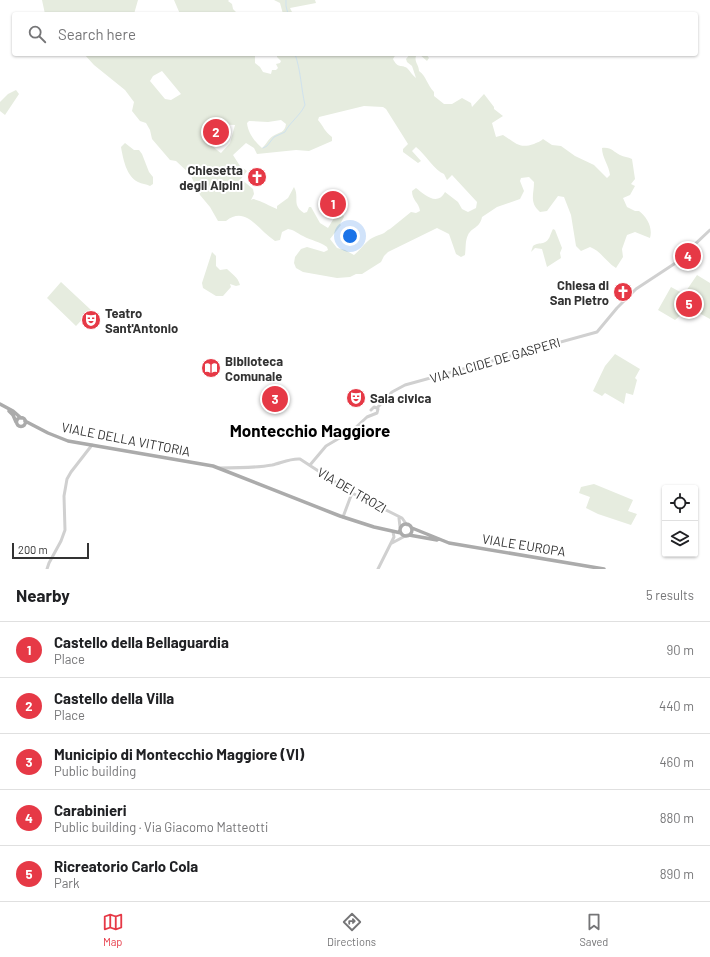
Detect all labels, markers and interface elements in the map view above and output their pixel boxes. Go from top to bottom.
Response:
search box [12,12,698,56]
icon: search [26,23,48,45]
text: Search here [58,25,136,43]
pin: 2 [203,117,229,147]
place label: Chiesetta degli Alpini [179,162,243,193]
church icon: Chiesetta degli Alpini [246,166,268,188]
pin: 1 [320,189,346,219]
your location [340,226,360,246]
pin: 4 [675,241,701,271]
place label: Chiesa di San Pietro [550,277,609,308]
church icon: Chiesa di San Pietro [612,281,634,303]
pin: 5 [676,289,702,319]
place label: Teatro Sant'Antonio [105,305,178,336]
theatre icon: Teatro Sant'Antonio [80,309,102,331]
street label: VIA ALCIDE DE GASPERI [428,334,562,386]
place label: Biblioteca Comunale [225,353,283,384]
library icon: Biblioteca Comunale [200,357,222,379]
pin: 3 [262,384,288,414]
theatre icon: Sala civica [345,387,367,409]
place label: Sala civica [370,390,432,406]
street label: VIALE DELLA VITTORIA [60,419,192,459]
district label: Montecchio Maggiore [230,420,390,440]
street label: VIA DEI TROZI [315,464,389,516]
map controls [662,485,698,557]
button: locate [662,485,698,521]
button: layers [662,521,698,557]
street label: VIALE EUROPA [481,530,567,560]
scale bar [12,541,89,560]
text: 200 m [18,543,48,556]
text: Nearby [16,585,70,605]
text: 5 results [646,587,694,603]
text: Castello della Bellaguardia [54,633,229,651]
text: 1 [27,642,31,658]
text: 90 m [667,642,694,658]
text: Place [54,651,85,667]
text: Castello della Villa [54,689,174,707]
text: 2 [25,698,33,714]
text: 440 m [659,698,694,714]
text: Place [54,707,85,723]
text: Municipio di Montecchio Maggiore (VI) [54,745,304,763]
text: 3 [25,754,33,770]
text: 460 m [659,754,694,770]
text: Public building [54,763,136,779]
text: Carabinieri [54,801,127,819]
text: 4 [25,810,33,826]
text: 880 m [660,810,694,826]
text: Public building · Via Giacomo Matteotti [54,819,268,835]
text: Ricreatorio Carlo Cola [54,857,198,875]
text: 5 [25,866,33,882]
text: 890 m [660,866,694,882]
text: Park [54,875,80,891]
tab: Map [102,911,124,948]
tab: Directions [327,911,376,948]
tab: Saved [579,911,608,948]

